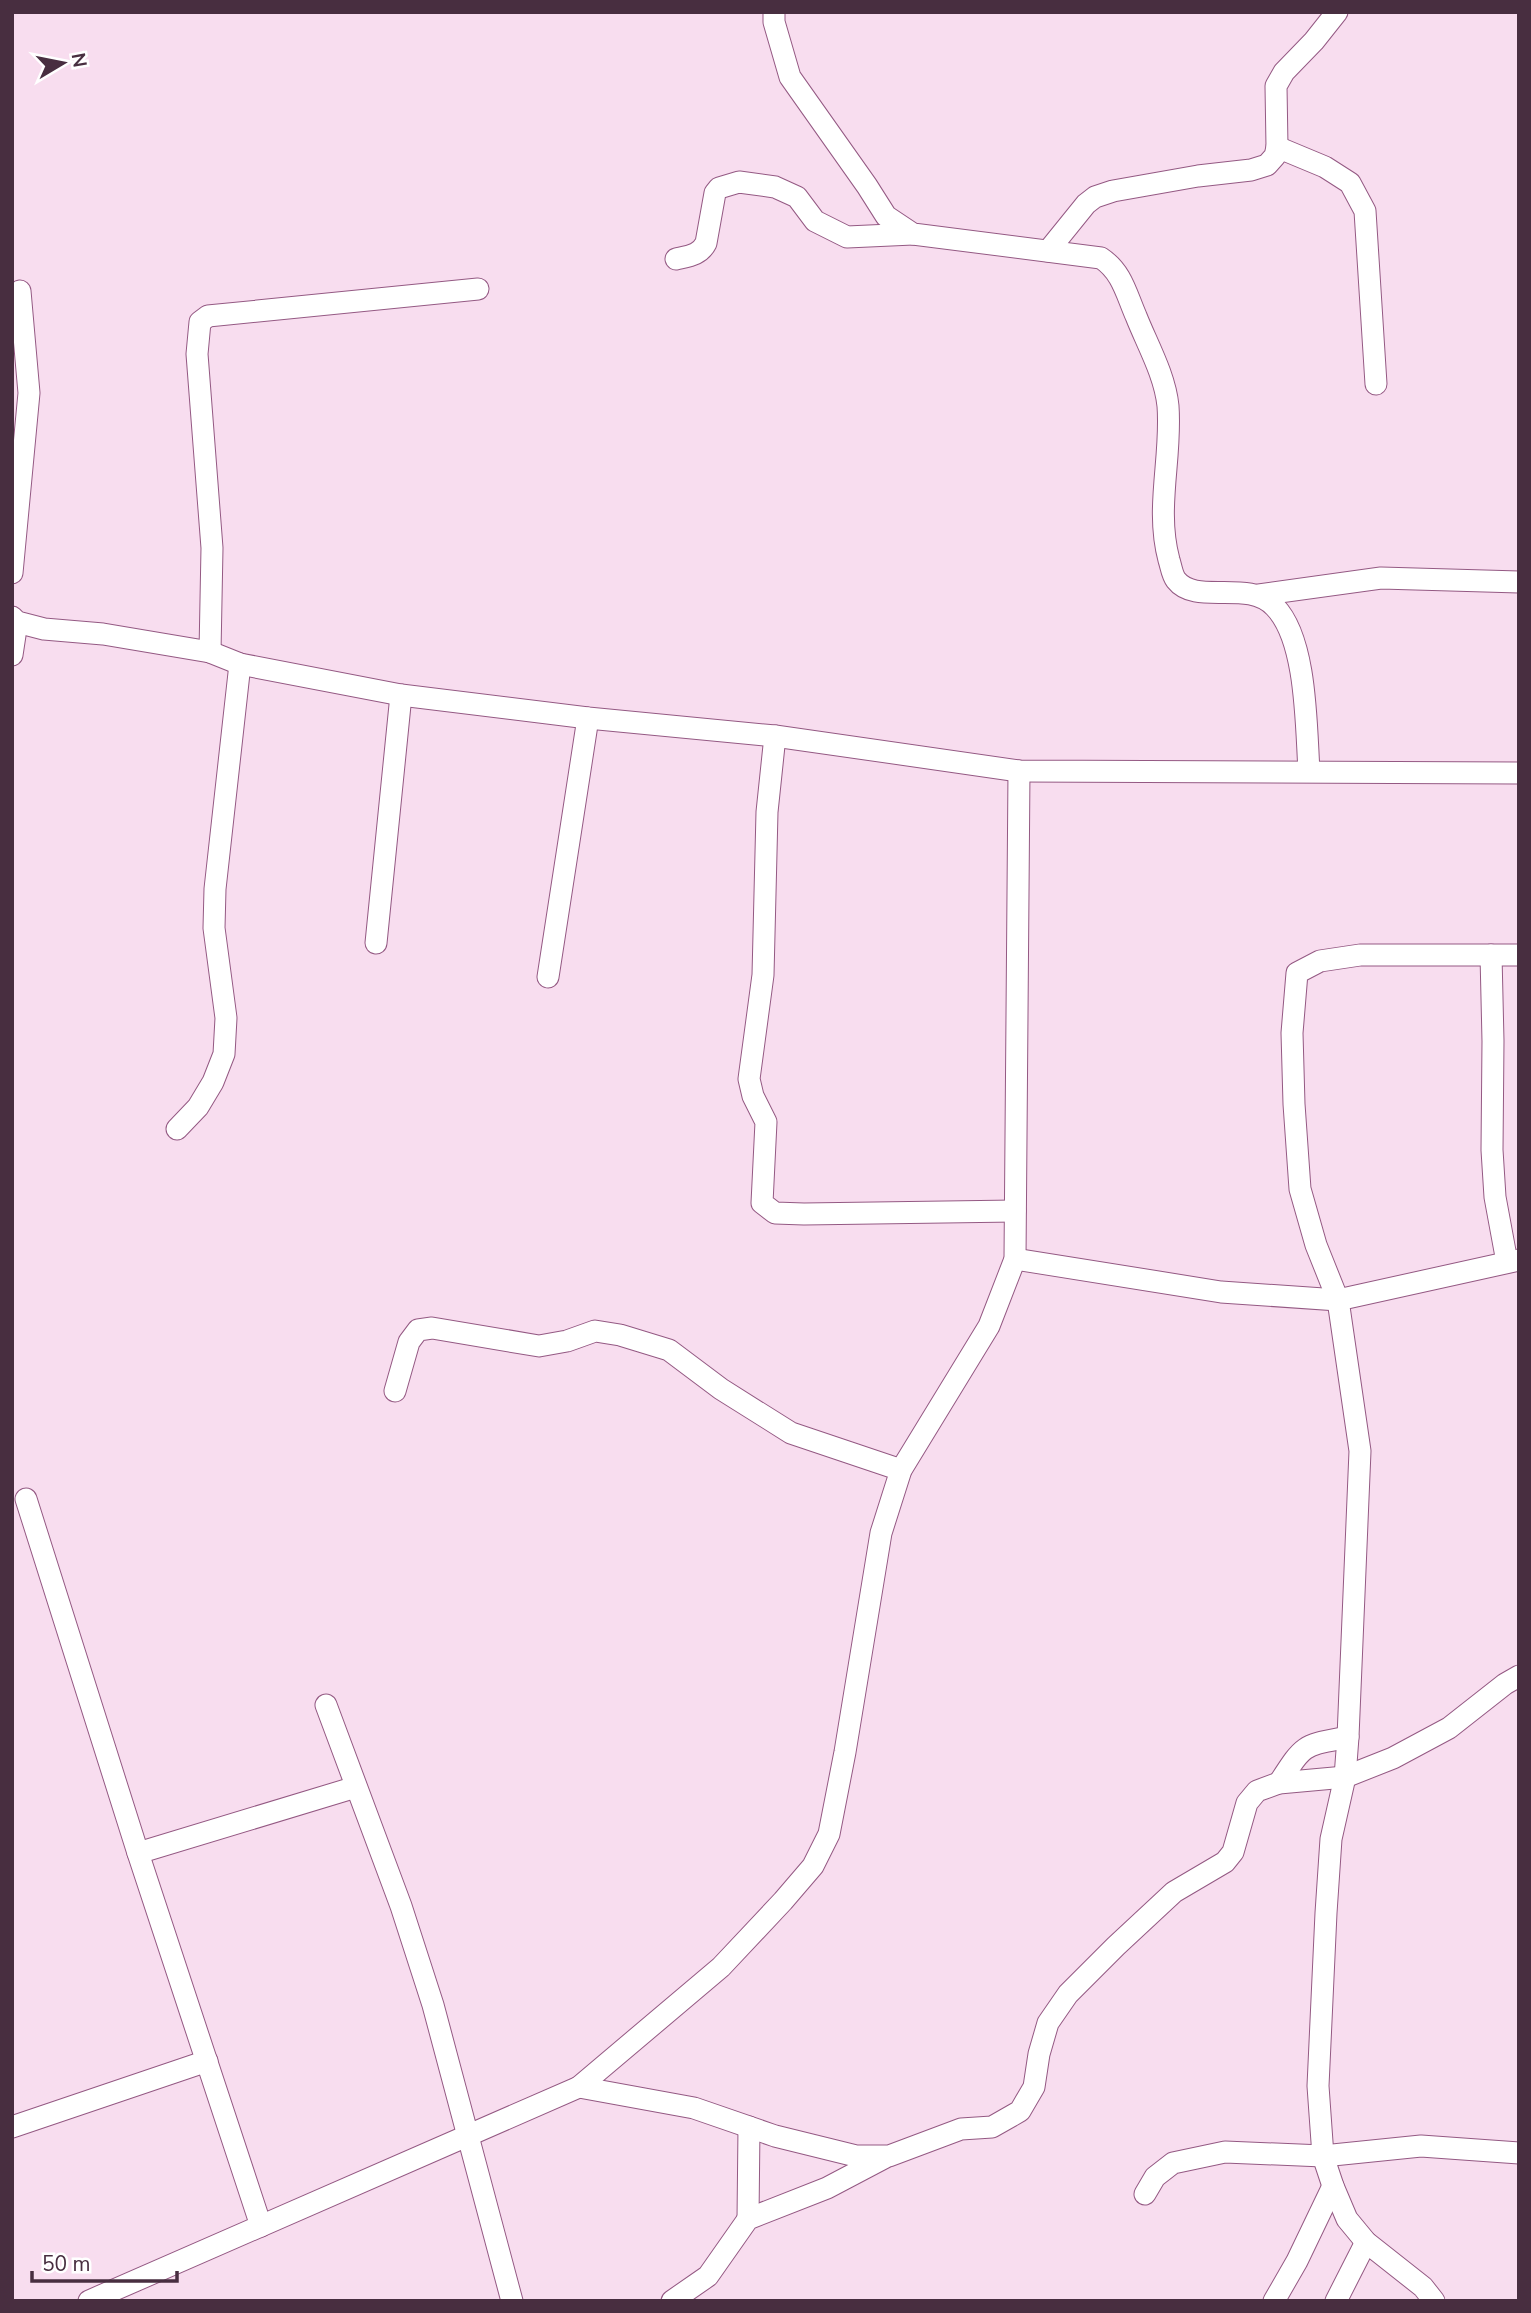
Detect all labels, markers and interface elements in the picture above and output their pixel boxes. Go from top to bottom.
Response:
north arrow [28,28,98,98]
text: N [65,51,93,69]
scale bar [32,2240,177,2284]
text: 50 m [42,2250,91,2278]

